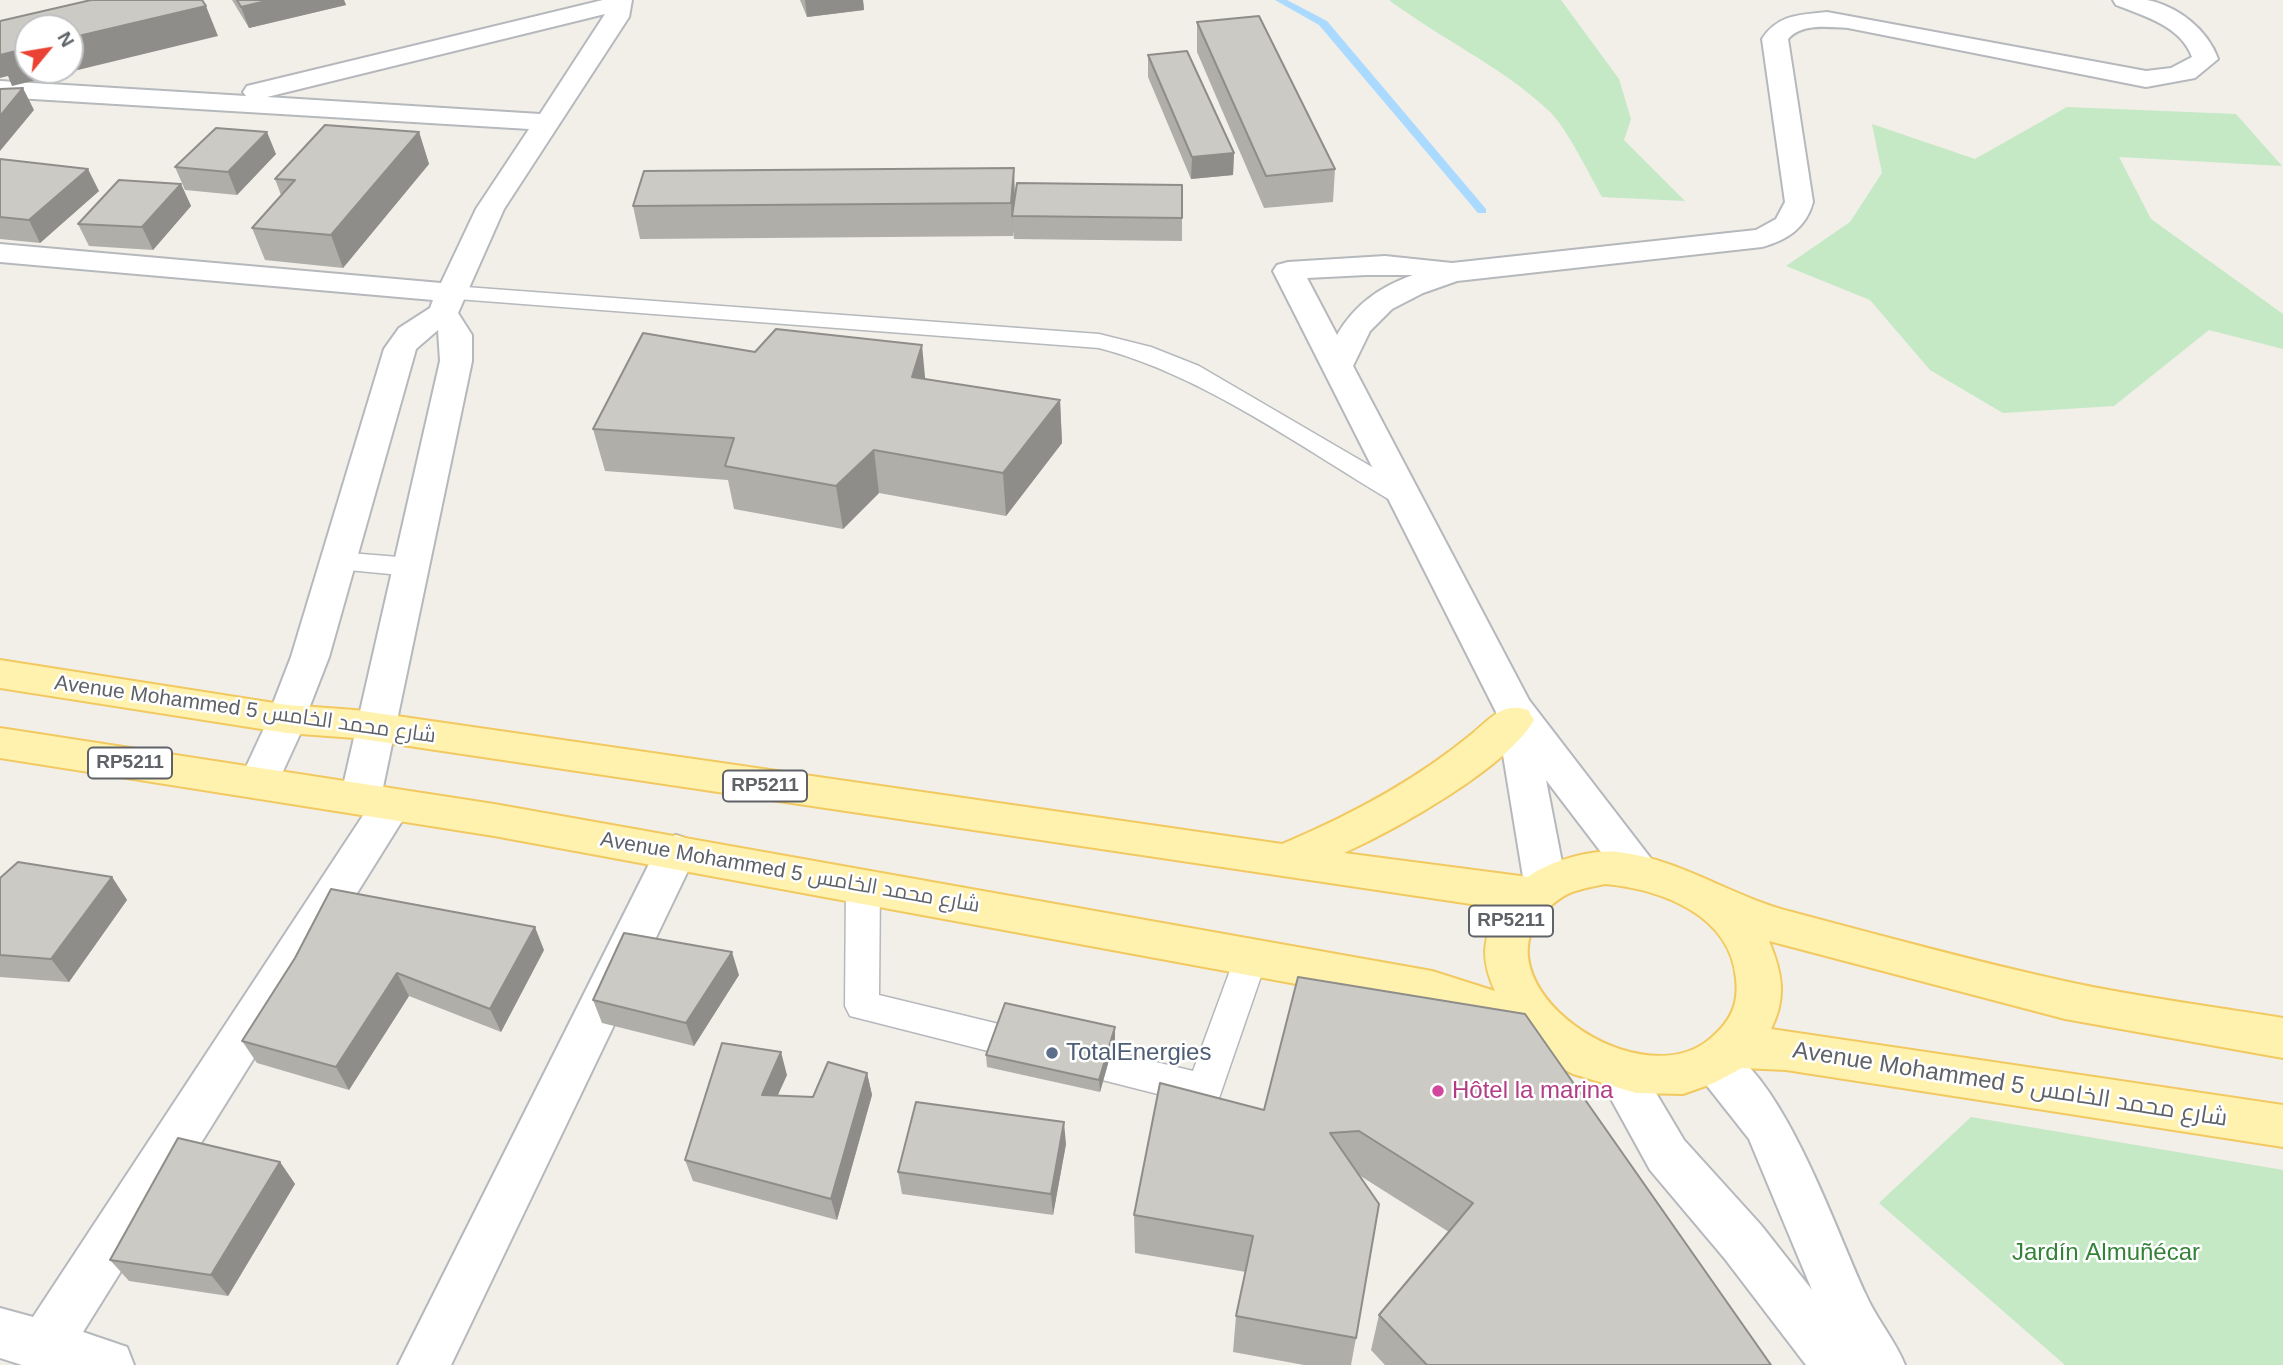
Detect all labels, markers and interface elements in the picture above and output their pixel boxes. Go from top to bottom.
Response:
north arrow [14,14,84,84]
text: N [53,28,78,50]
street label: Avenue Mohammed 5 شارع محمد الخامس [53,671,437,749]
road number: RP5211 [88,748,172,778]
road number: RP5211 [723,771,807,802]
street label: Avenue Mohammed 5 شارع محمد الخامس [598,827,982,919]
road number: RP5211 [1469,906,1553,937]
street label: Avenue Mohammed 5 شارع محمد الخامس [1791,1036,2229,1134]
place label: TotalEnergies [1066,1039,1211,1067]
marker: TotalEnergies [1044,1045,1060,1061]
place label: Hôtel la marina [1452,1077,1613,1105]
marker: Hôtel la marina [1430,1083,1446,1099]
park label: Jardín Almuñécar [2012,1239,2200,1267]

